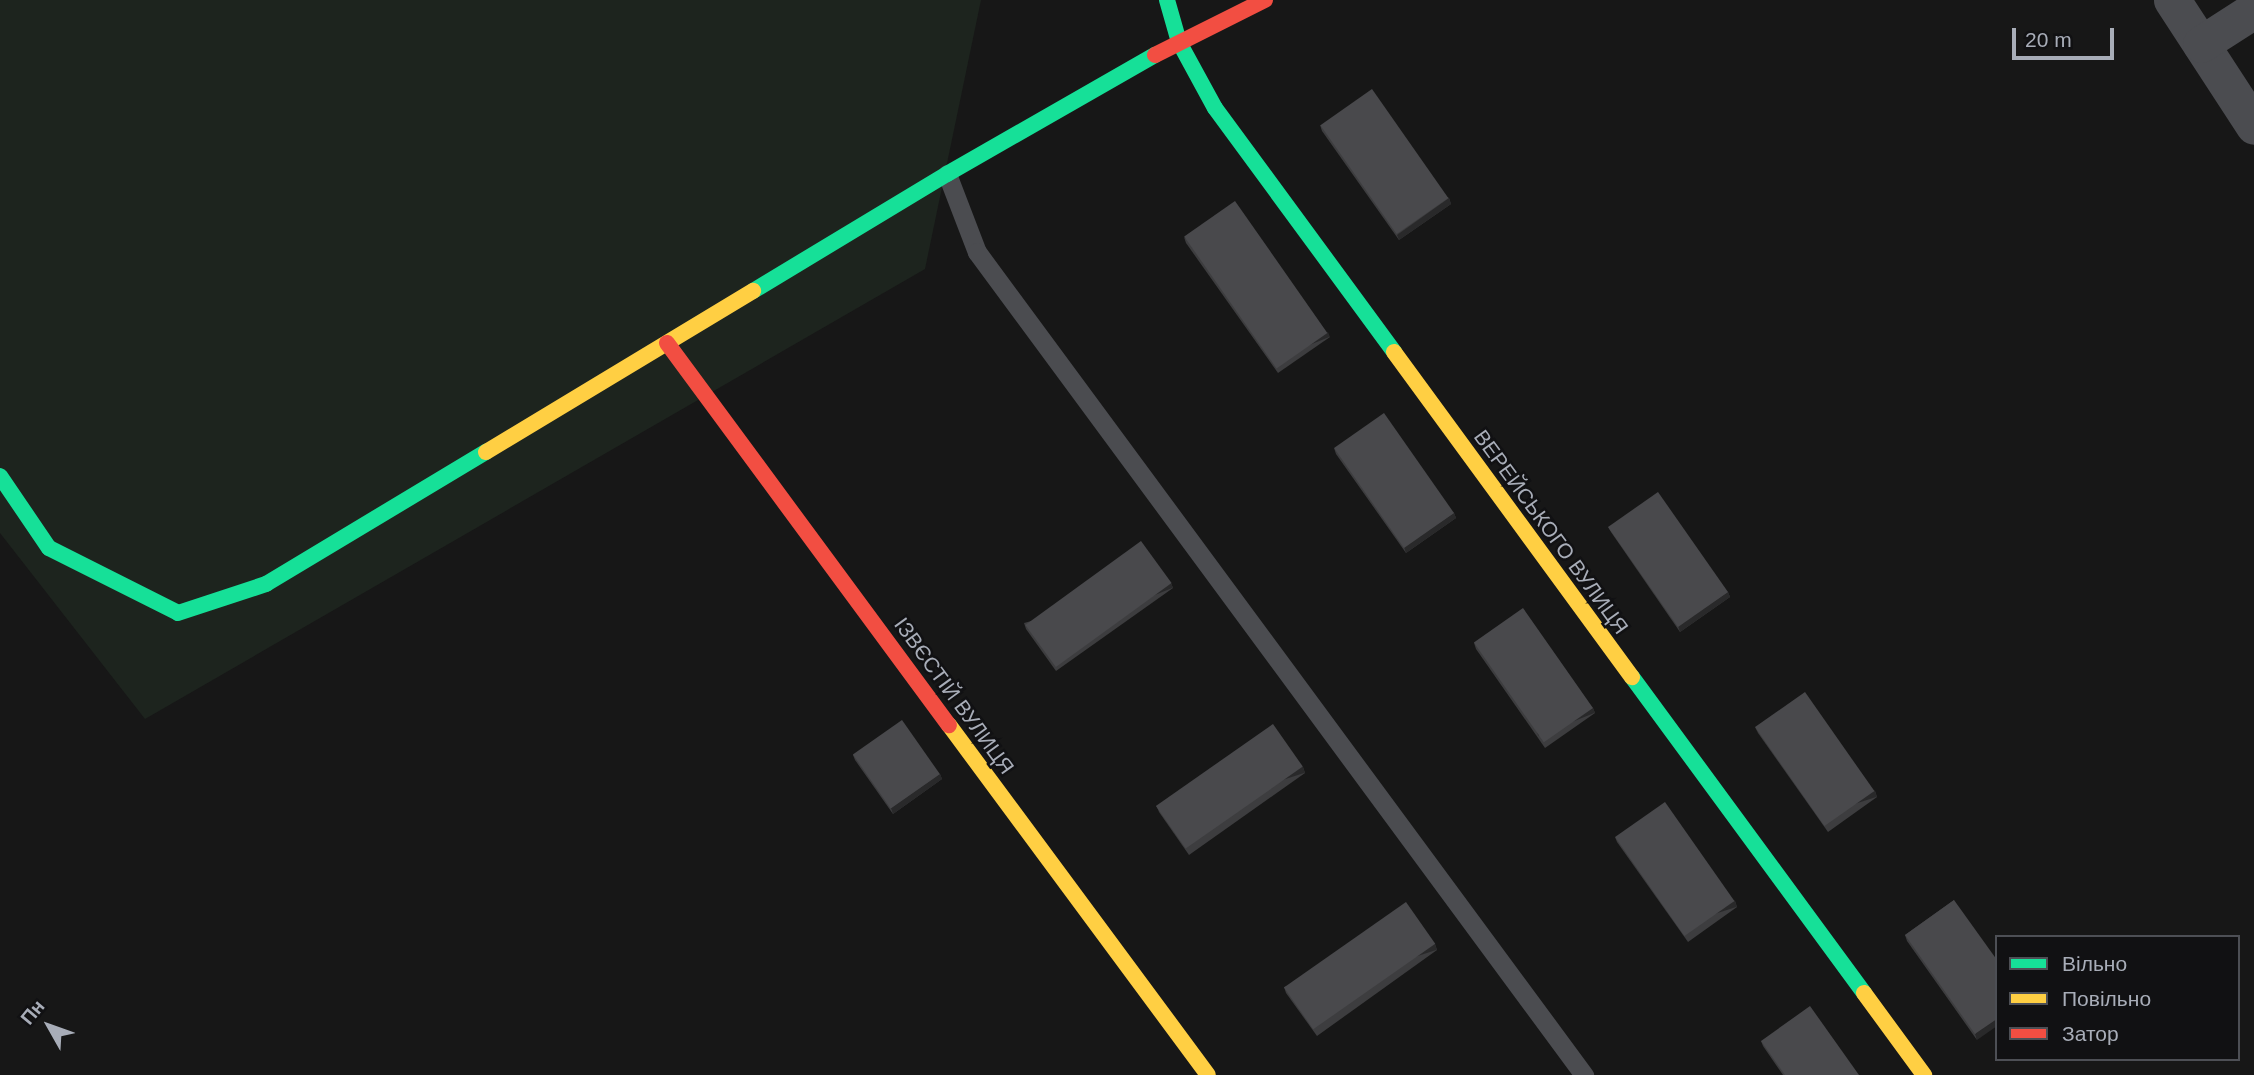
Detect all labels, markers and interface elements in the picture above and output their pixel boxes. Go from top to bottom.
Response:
scale bar [2016,14,2118,58]
text: 20 m [2025,28,2072,51]
street label: ВЕРЕЙСЬКОГО ВУЛИЦЯ [1468,425,1634,639]
street label: ІЗВЄСТІЙ ВУЛИЦЯ [889,613,1019,779]
legend [1995,935,2240,1061]
text: Вільно [2062,952,2127,975]
text: Повільно [2062,987,2151,1010]
north arrow [14,991,84,1061]
text: Пн [16,996,49,1029]
text: Затор [2062,1022,2119,1045]

